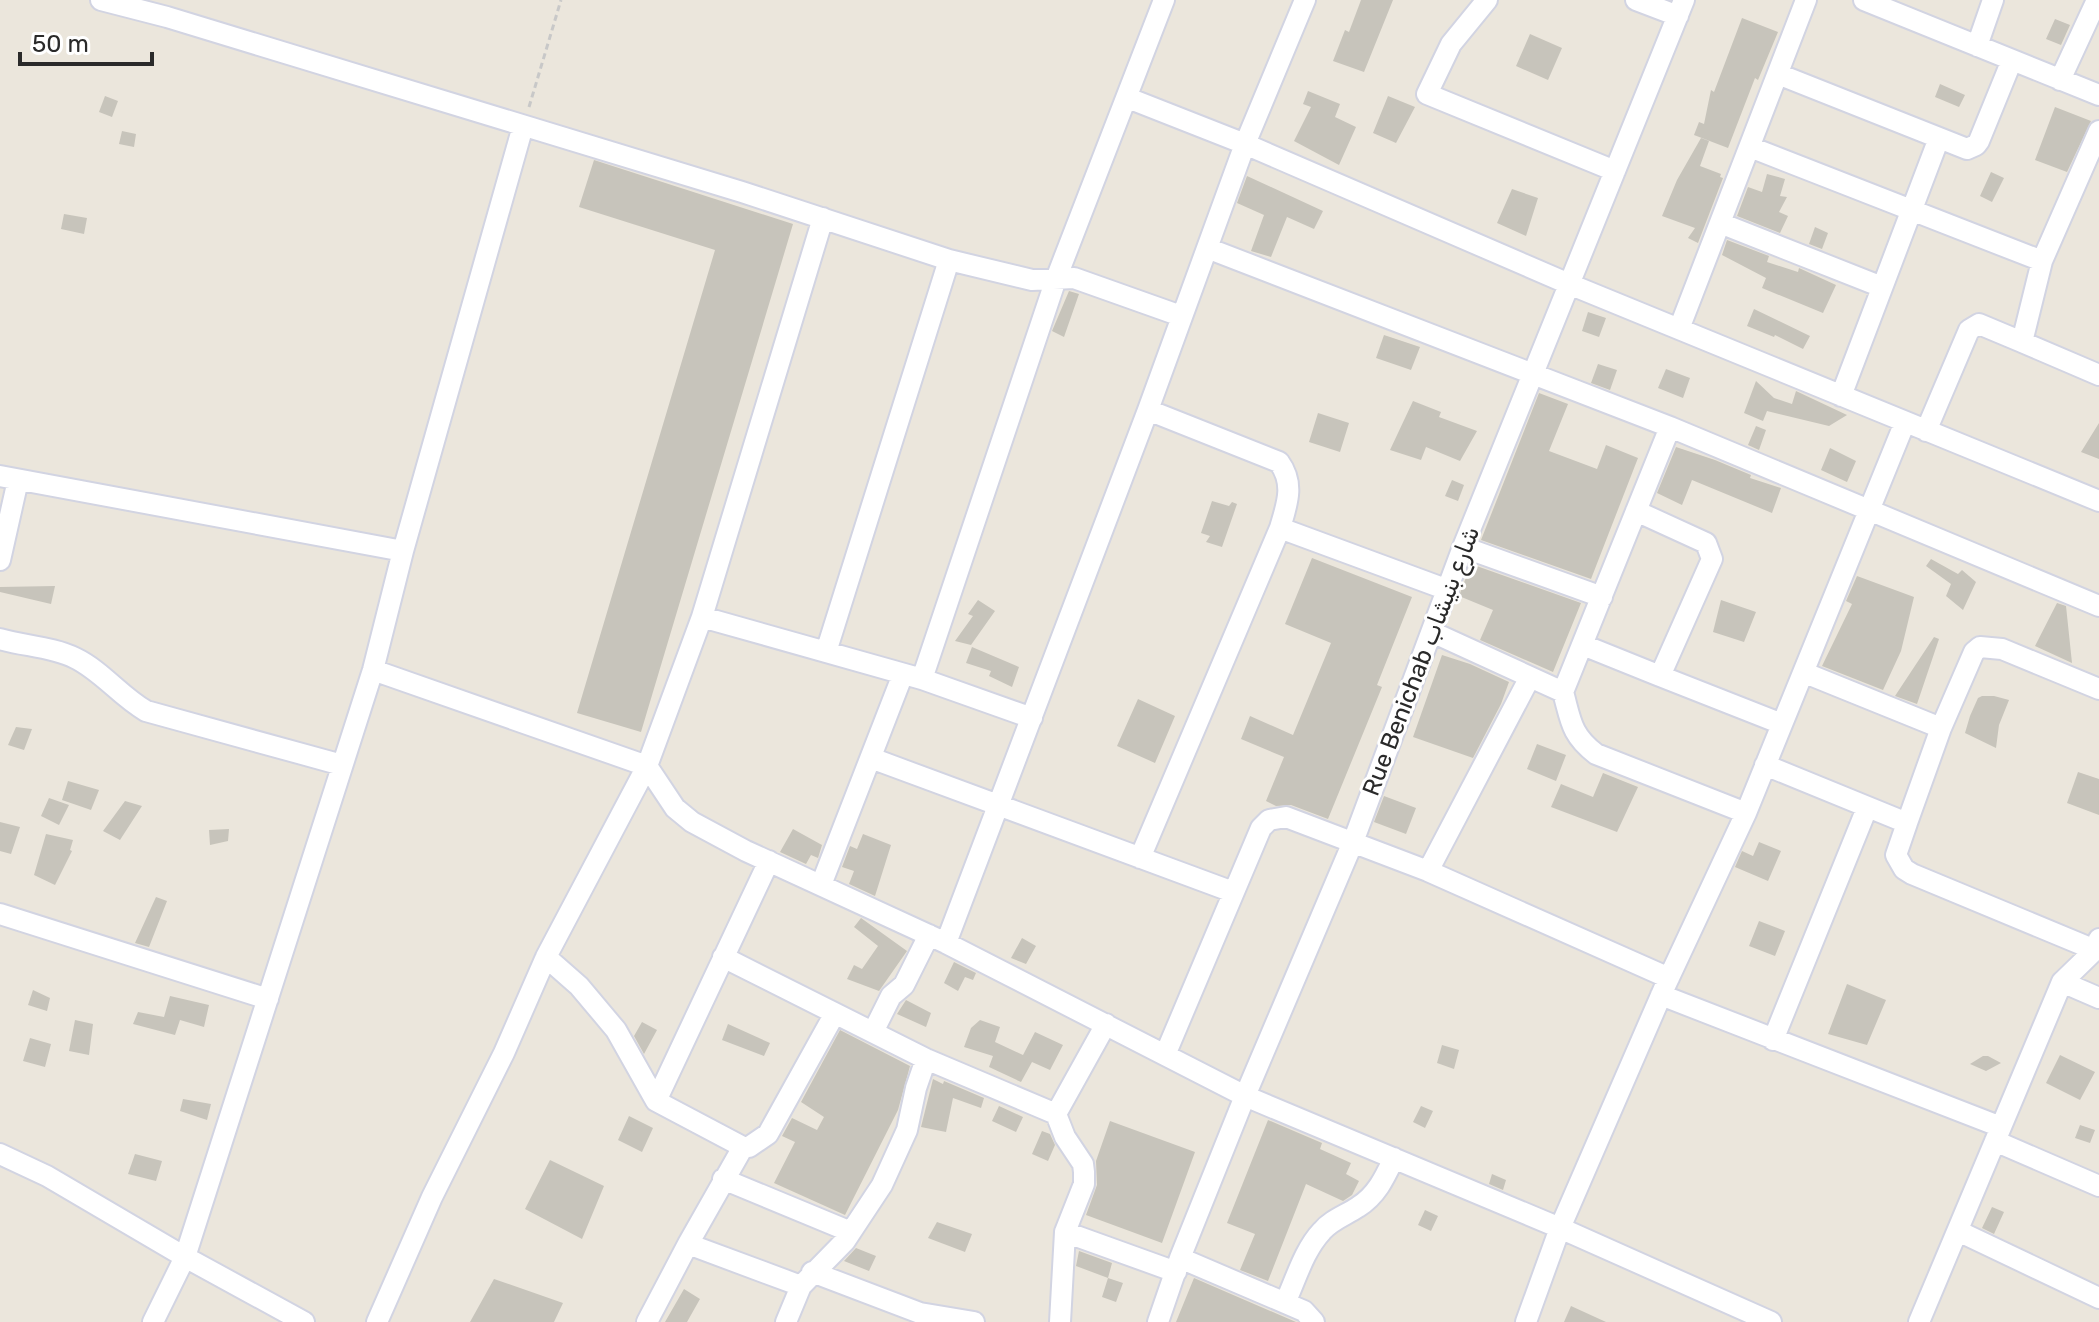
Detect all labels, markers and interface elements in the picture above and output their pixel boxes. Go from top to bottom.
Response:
scale bar [20,16,152,66]
text: 50 m [32,30,89,58]
street label: Rue Benichab شارع بنيشاب [1357,522,1487,800]

